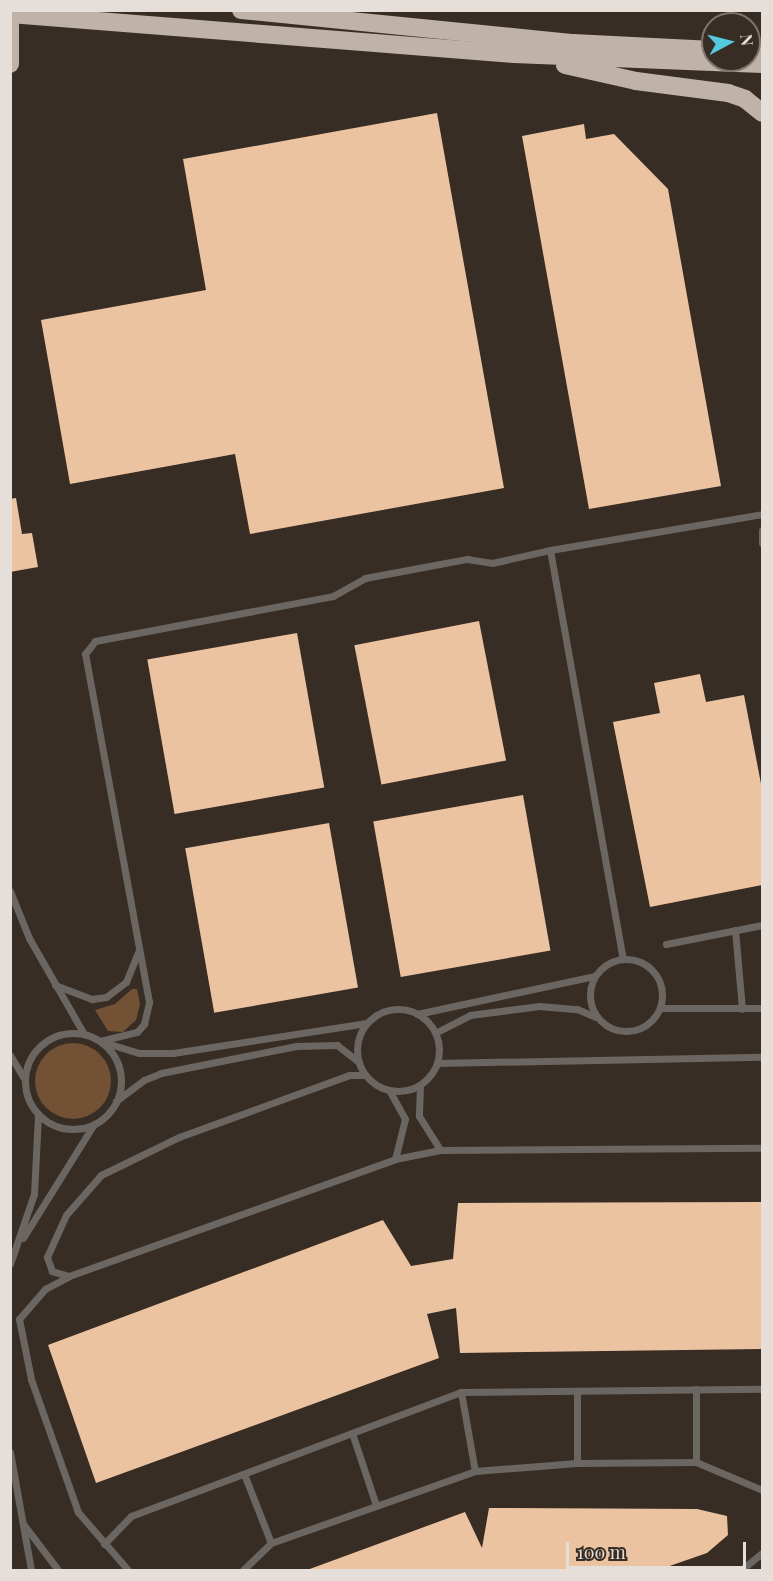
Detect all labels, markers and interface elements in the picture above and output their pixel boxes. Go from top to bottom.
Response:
north arrow [701,12,761,72]
text: N [736,33,759,47]
scale bar [569,1530,749,1568]
text: 100 m [577,1540,626,1564]

